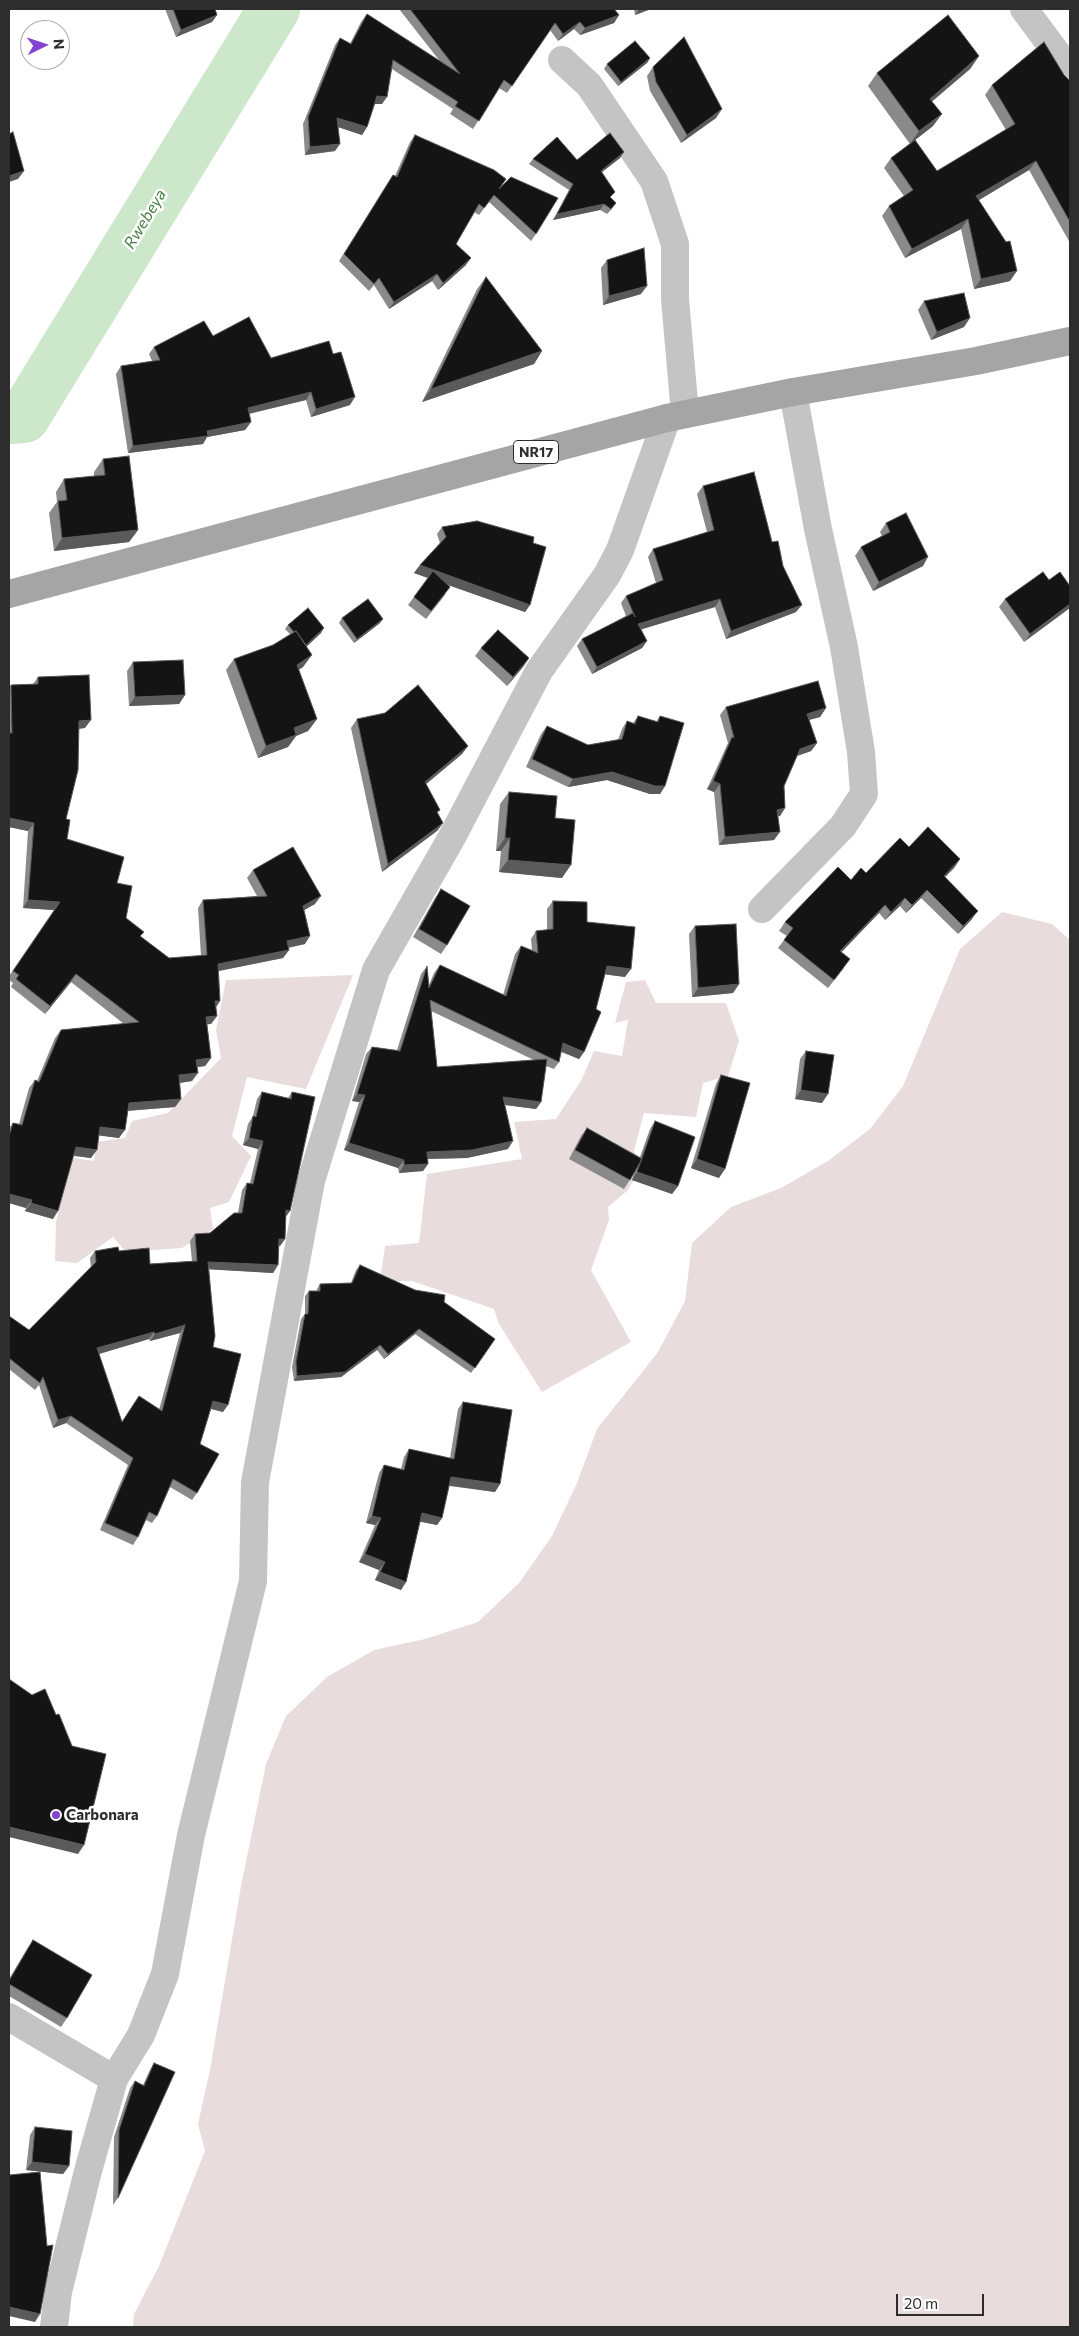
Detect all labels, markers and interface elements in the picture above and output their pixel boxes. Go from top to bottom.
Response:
north arrow [20,20,70,70]
text: N [51,38,68,50]
water label: Rwebeya [120,186,170,252]
road number: NR17 [514,441,558,464]
place label: Carbonara [66,1806,139,1824]
marker: Carbonara [50,1809,62,1821]
scale bar [899,2284,986,2316]
text: 20 m [904,2294,938,2312]

